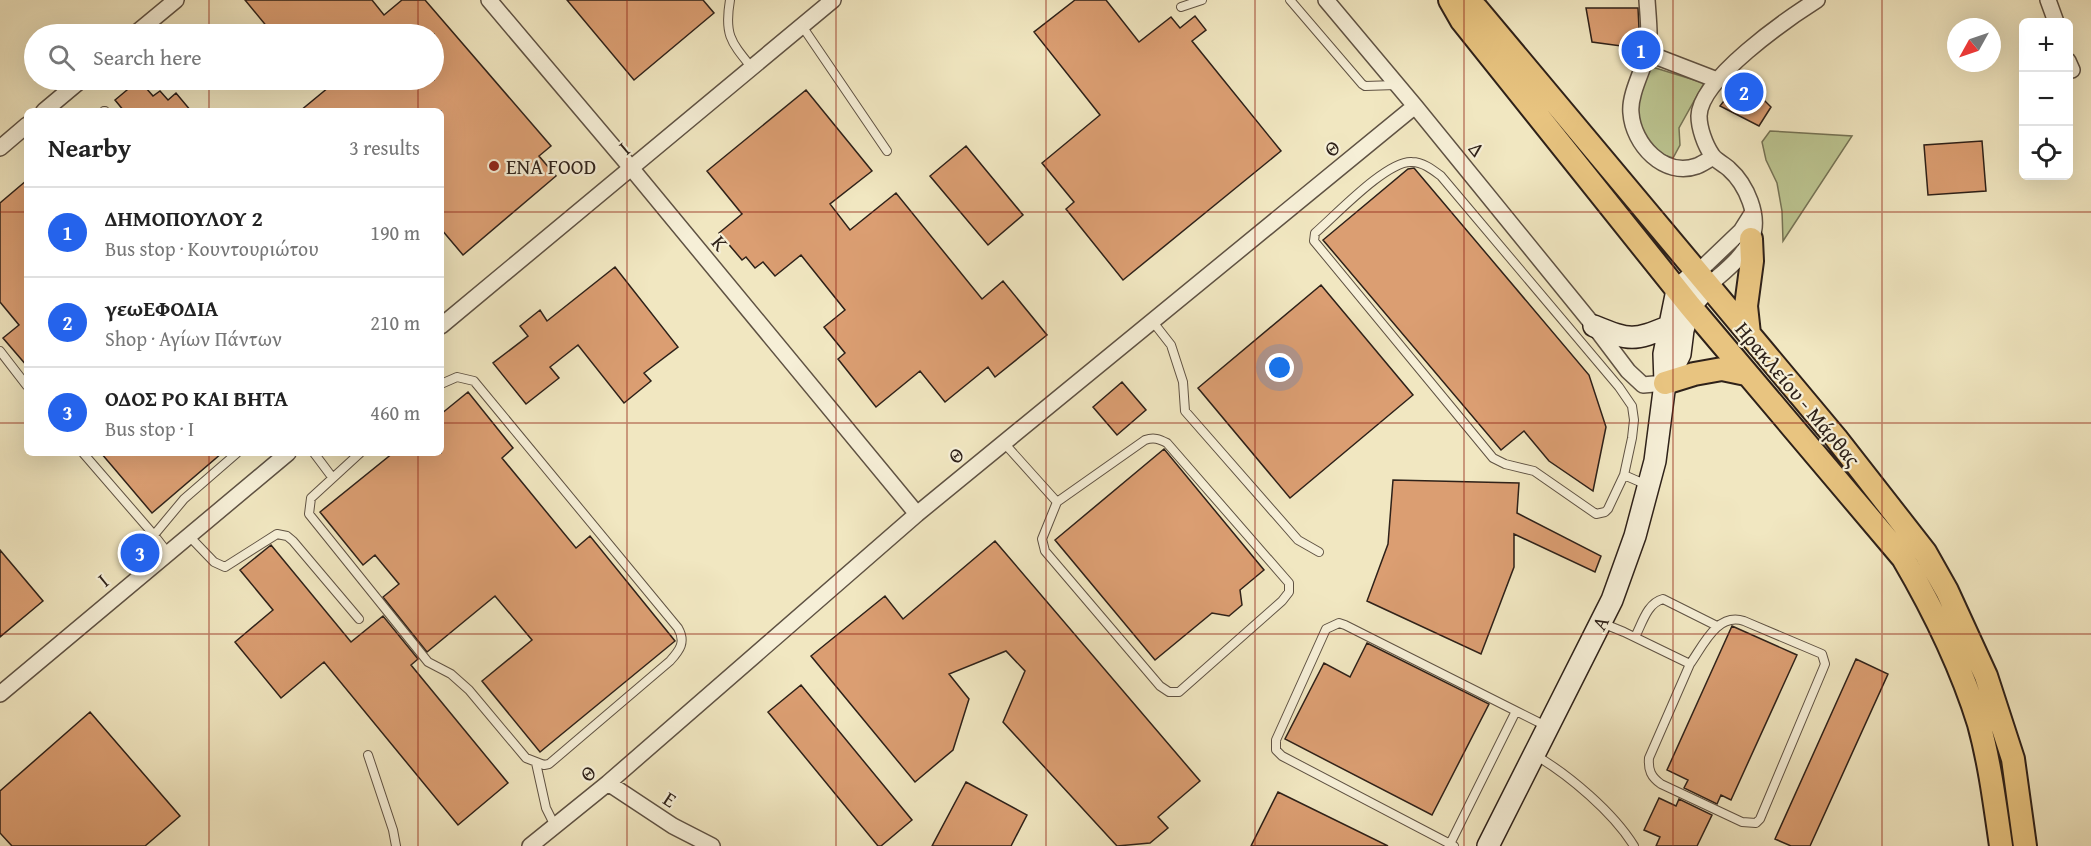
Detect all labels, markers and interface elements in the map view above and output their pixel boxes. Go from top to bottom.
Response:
north arrow [1947,18,2001,72]
map controls [2019,18,2073,180]
button: + [2019,18,2073,72]
search box [24,24,444,90]
pin: 1 [1622,28,1660,72]
icon: search [45,41,78,74]
text: Search here [93,41,202,73]
pin: 2 [1724,70,1764,115]
button: − [2019,72,2073,126]
button: locate [2019,126,2073,180]
text: Nearby [48,128,131,167]
street label: Θ [1317,132,1347,164]
text: 3 results [349,133,420,162]
street label: Ι [611,134,637,162]
street label: Δ [1461,135,1493,163]
place label: ENA FOOD [506,151,596,182]
marker: ENA FOOD [487,159,501,173]
text: ΔΗΜΟΠΟΥΛΟΥ 2 [105,202,263,234]
text: 1 [62,218,73,247]
text: 190 m [370,218,420,247]
street label: Κ [704,228,736,258]
text: Bus stop · Κουντουριώτου [105,234,319,263]
text: γεωΕΦΟΔΙΑ [105,292,218,324]
text: 2 [62,308,73,337]
text: 210 m [370,308,420,337]
street label: Ηρακλείου - Μάρθας [1728,315,1868,473]
text: Shop · Αγίων Πάντων [105,324,282,353]
your location [1265,353,1294,382]
text: ΟΔΟΣ ΡΟ ΚΑΙ ΒΗΤΑ [105,382,288,414]
text: 3 [62,398,73,427]
text: 460 m [370,398,420,427]
text: Bus stop · Ι [105,414,194,443]
street label: Θ [941,439,971,471]
pin: 3 [120,530,160,576]
street label: Ι [91,566,115,594]
street label: Α [1583,610,1617,636]
street label: Θ [573,757,603,789]
street label: Ε [657,783,683,815]

